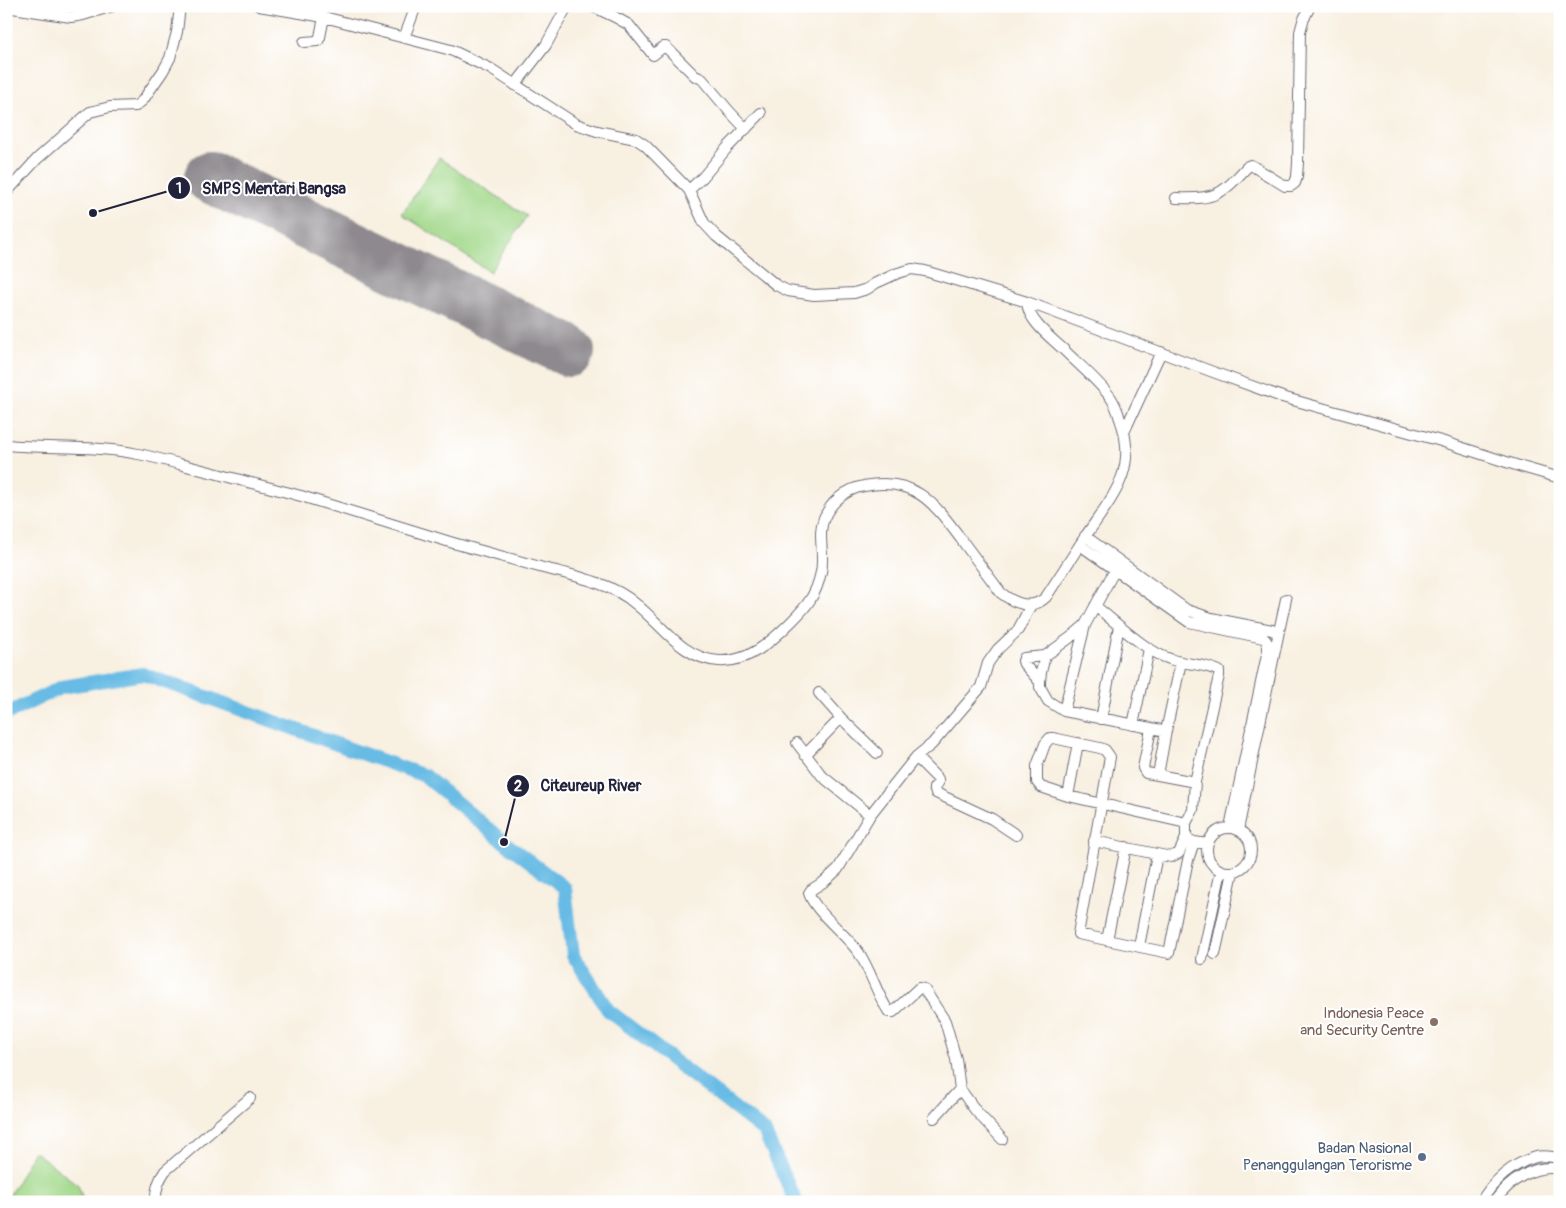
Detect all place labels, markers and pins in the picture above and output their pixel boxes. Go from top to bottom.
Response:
callout: SMPS Mentari Bangsa [167,173,356,204]
callout: Citeureup River [505,770,651,801]
place label: Indonesia Peace and Security Centre [1300,1004,1425,1040]
marker: Indonesia Peace and Security Centre [1428,1016,1440,1028]
place label: Badan Nasional Penanggulangan Terorisme [1243,1139,1413,1175]
marker: Badan Nasional Penanggulangan Terorisme [1416,1151,1428,1163]

